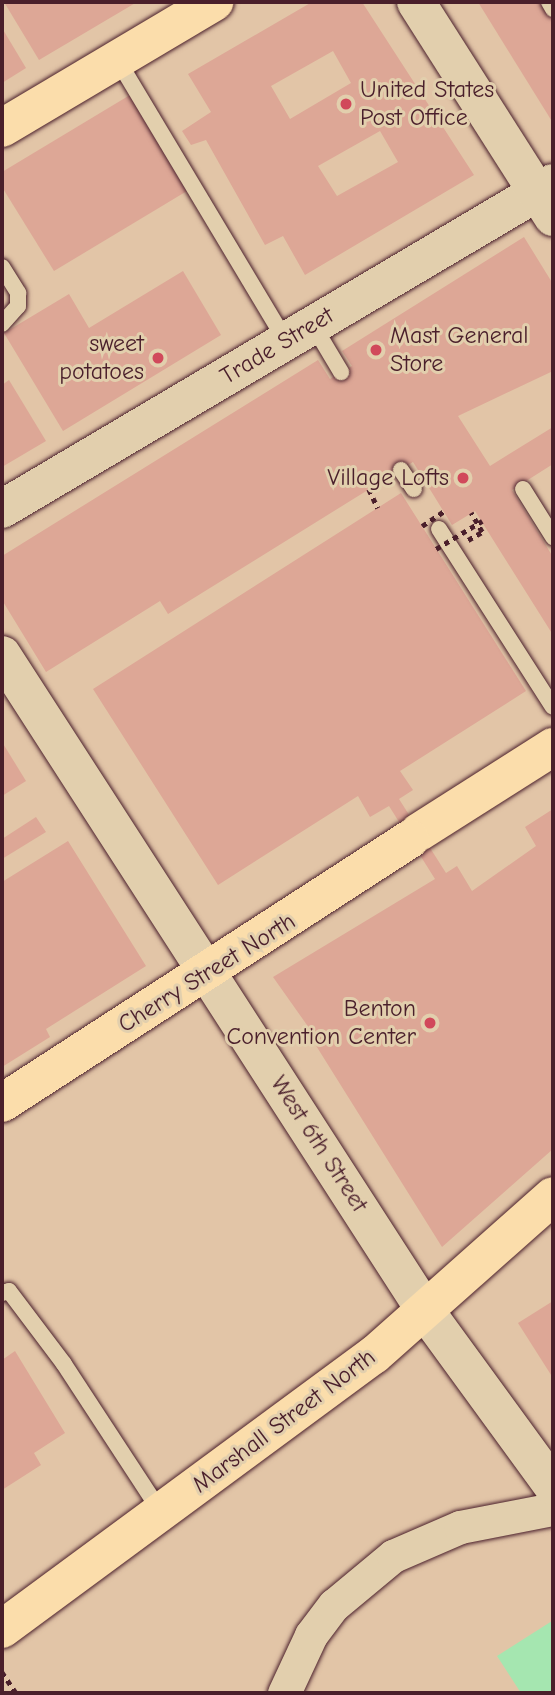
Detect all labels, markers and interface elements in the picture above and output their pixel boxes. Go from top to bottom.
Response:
place label: United States Post Office [360,76,494,132]
marker: United States Post Office [338,96,354,112]
street label: Trade Street [215,301,339,391]
place label: Mast General Store [390,322,529,378]
place label: sweet potatoes [59,330,144,386]
marker: Mast General Store [368,342,384,358]
marker: sweet potatoes [150,350,166,366]
place label: Village Lofts [327,464,449,492]
marker: Village Lofts [455,470,471,486]
street label: Cherry Street North [113,907,301,1039]
place label: Benton Convention Center [226,995,416,1051]
marker: Benton Convention Center [422,1015,438,1031]
street label: West 6th Street [264,1070,374,1218]
street label: Marshall Street North [187,1343,381,1499]

